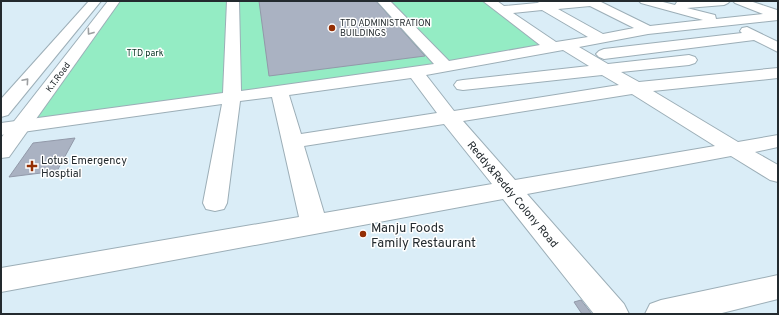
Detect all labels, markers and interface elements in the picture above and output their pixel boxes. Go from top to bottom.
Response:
place label: TTD ADMINISTRATION BUILDINGS [340,18,431,39]
marker: TTD ADMINISTRATION BUILDINGS [327,23,337,33]
one-way arrow [88,28,95,35]
park label: TTD park [126,48,164,59]
street label: K.T.Road [44,60,73,94]
one-way arrow [22,78,29,86]
street label: Reddy&Reddy Colony Road [464,139,561,251]
place label: Lotus Emergency Hosptial [41,154,127,181]
marker: Lotus Emergency Hosptial [26,160,38,172]
place label: Manju Foods Family Restaurant [371,221,476,252]
marker: Manju Foods Family Restaurant [358,229,368,239]

